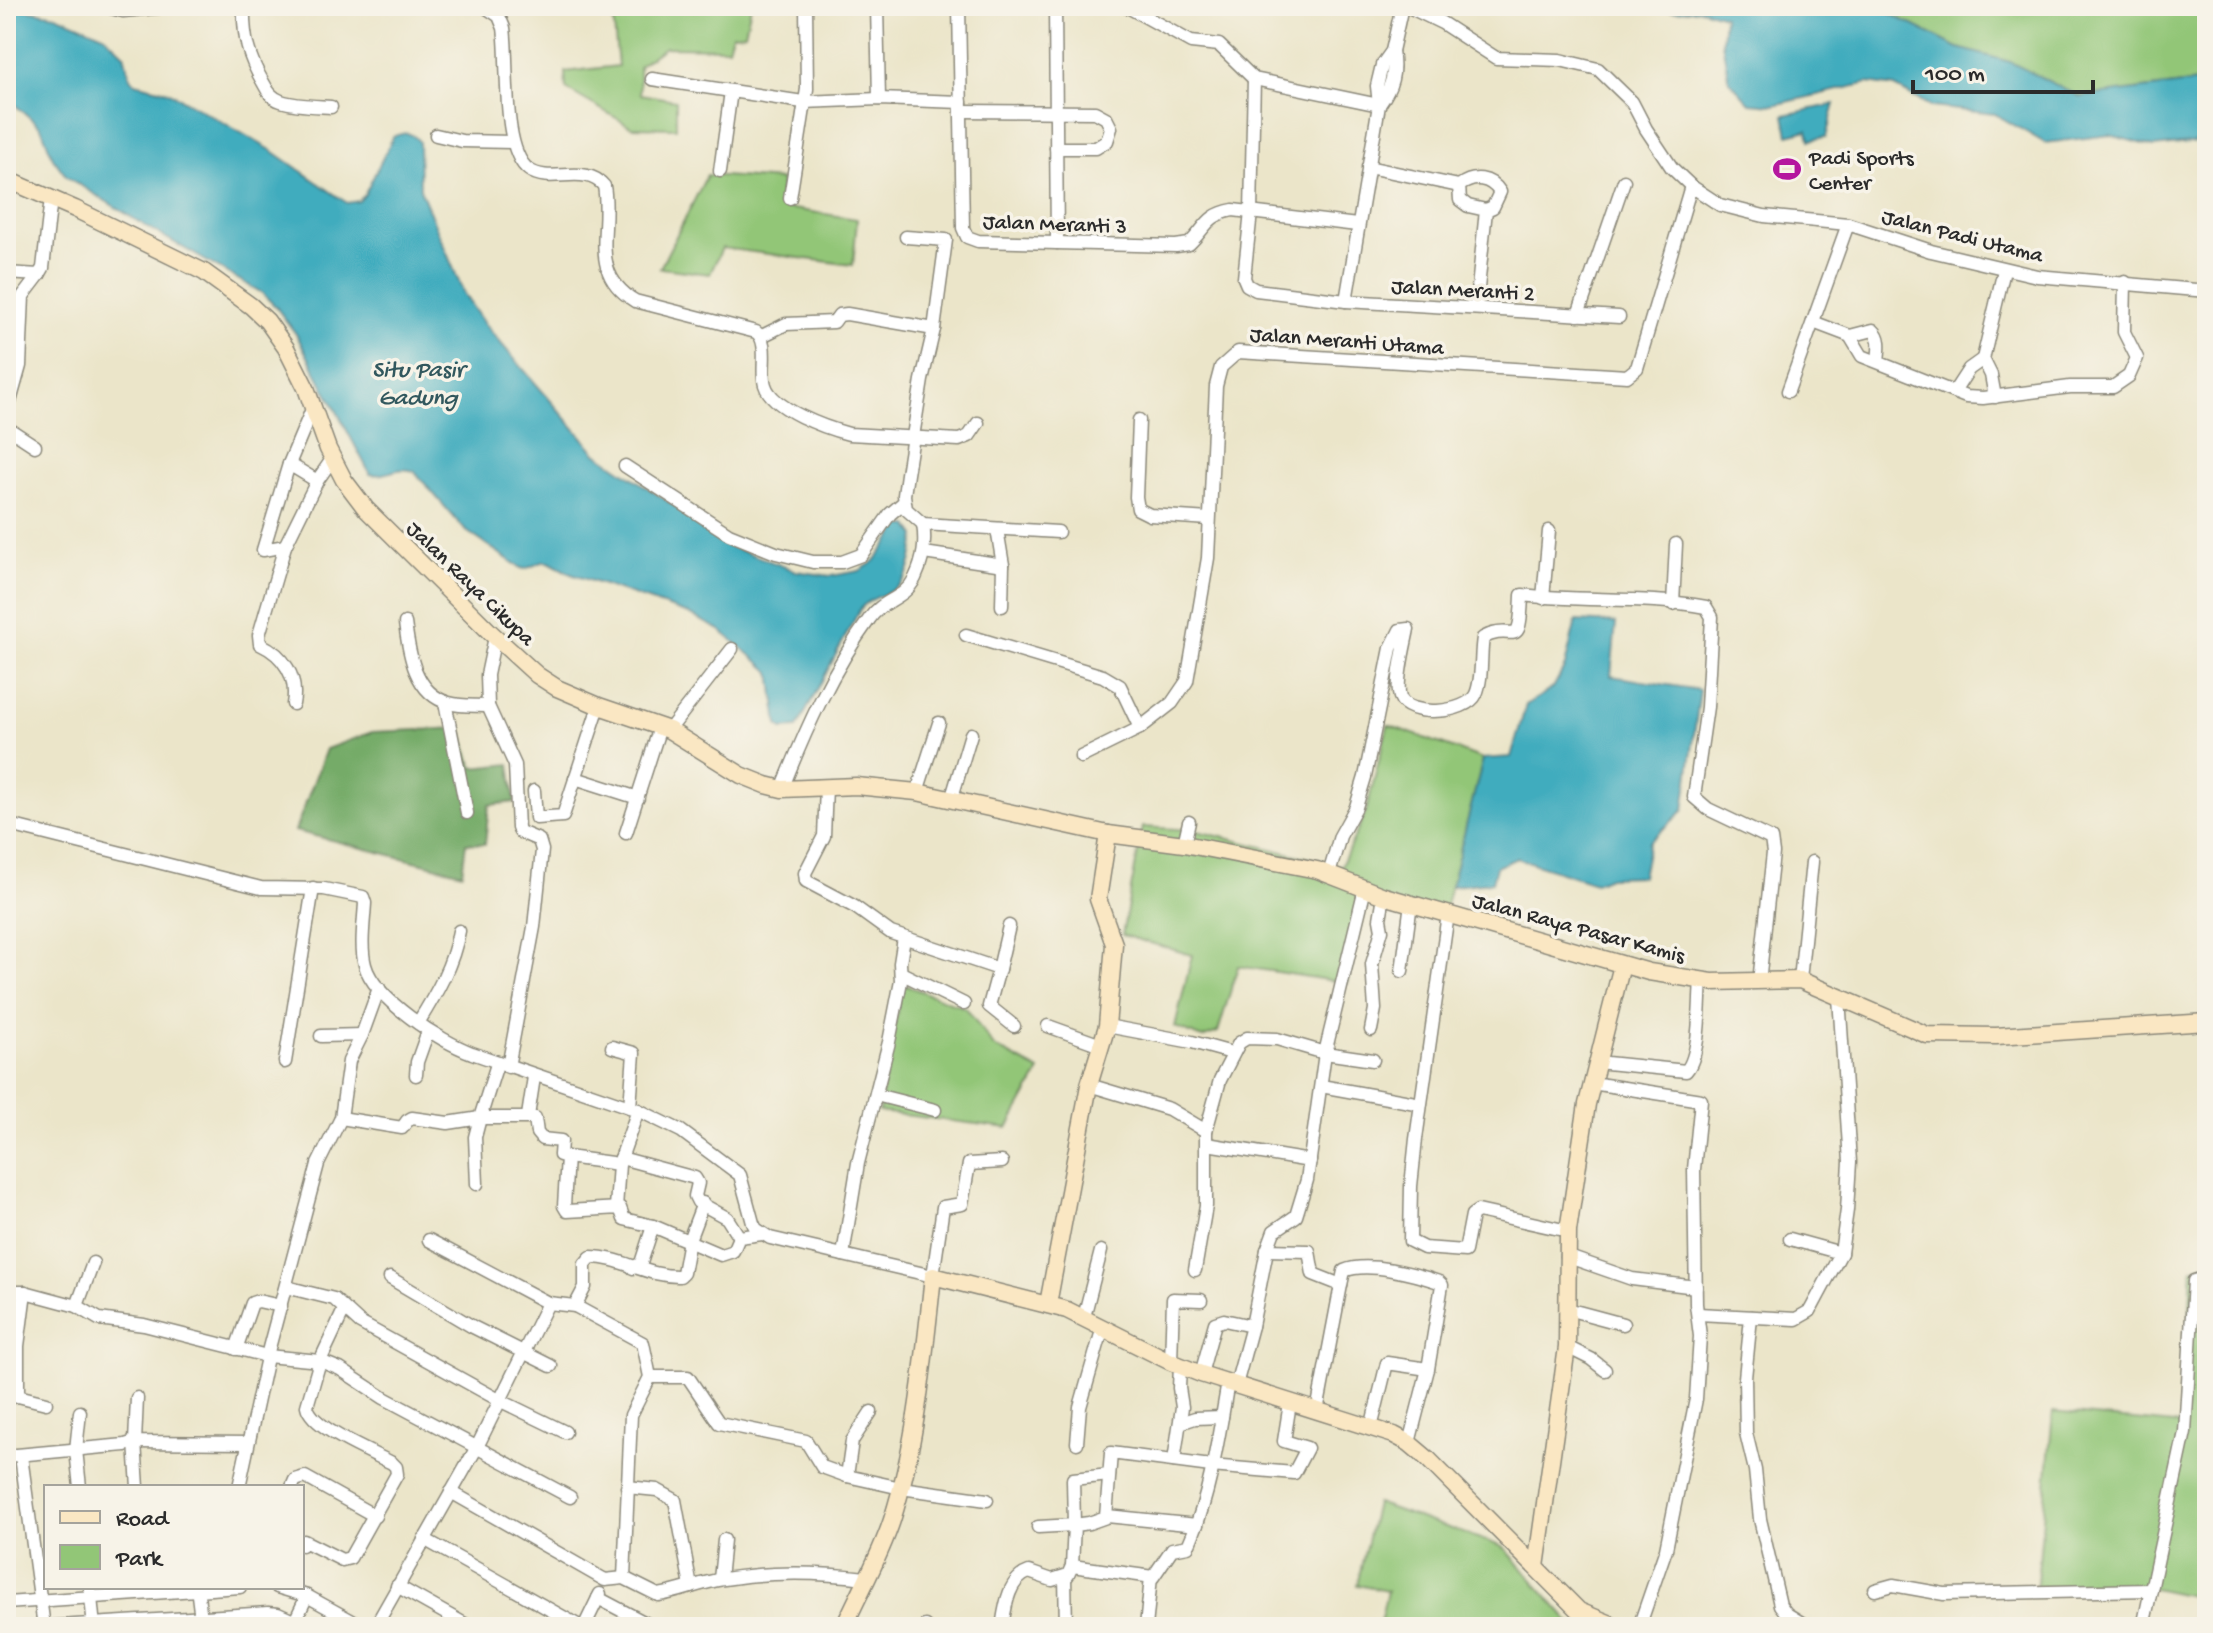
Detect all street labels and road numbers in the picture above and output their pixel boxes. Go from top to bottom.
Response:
street label: Jalan Padi Utama [1879,205,2046,271]
street label: Jalan Meranti 3 [982,210,1127,242]
street label: Jalan Meranti 2 [1390,275,1535,309]
street label: Jalan Meranti Utama [1249,323,1445,363]
street label: Jalan Raya Cikupa [400,517,539,653]
street label: Jalan Raya Pasar Kamis [1469,889,1688,971]

